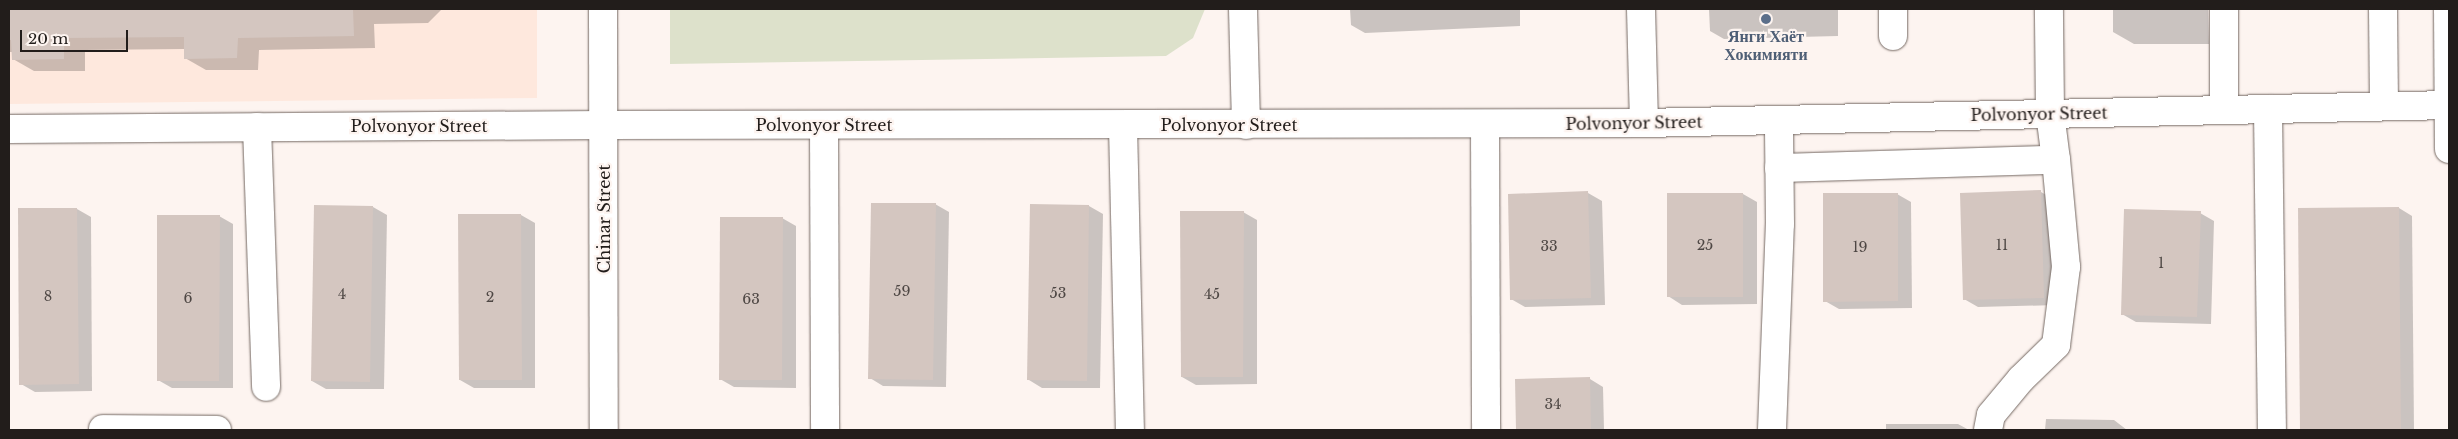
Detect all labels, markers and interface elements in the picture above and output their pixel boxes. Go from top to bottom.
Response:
marker: Янги Хаёт Хокимияти [1760,13,1772,25]
scale bar [22,20,130,52]
place label: Янги Хаёт Хокимияти [1724,26,1808,64]
text: 20 m [28,29,68,48]
street label: Polvonyor Street [1970,103,2108,125]
street label: Polvonyor Street [1565,112,1703,134]
street label: Polvonyor Street [755,115,893,135]
street label: Polvonyor Street [1160,115,1298,135]
street label: Polvonyor Street [350,116,488,136]
street label: Chinar Street [594,164,614,274]
house number: 25 [1697,237,1713,253]
house number: 11 [1996,237,2008,253]
house number: 33 [1540,238,1558,254]
house number: 19 [1852,239,1868,255]
house number: 1 [2158,255,2164,271]
house number: 59 [894,283,910,299]
house number: 53 [1050,285,1066,301]
house number: 4 [338,286,346,302]
house number: 45 [1204,286,1220,302]
house number: 8 [44,288,52,304]
house number: 2 [486,289,494,305]
house number: 6 [183,290,193,306]
house number: 63 [742,291,760,307]
house number: 34 [1545,396,1561,412]

